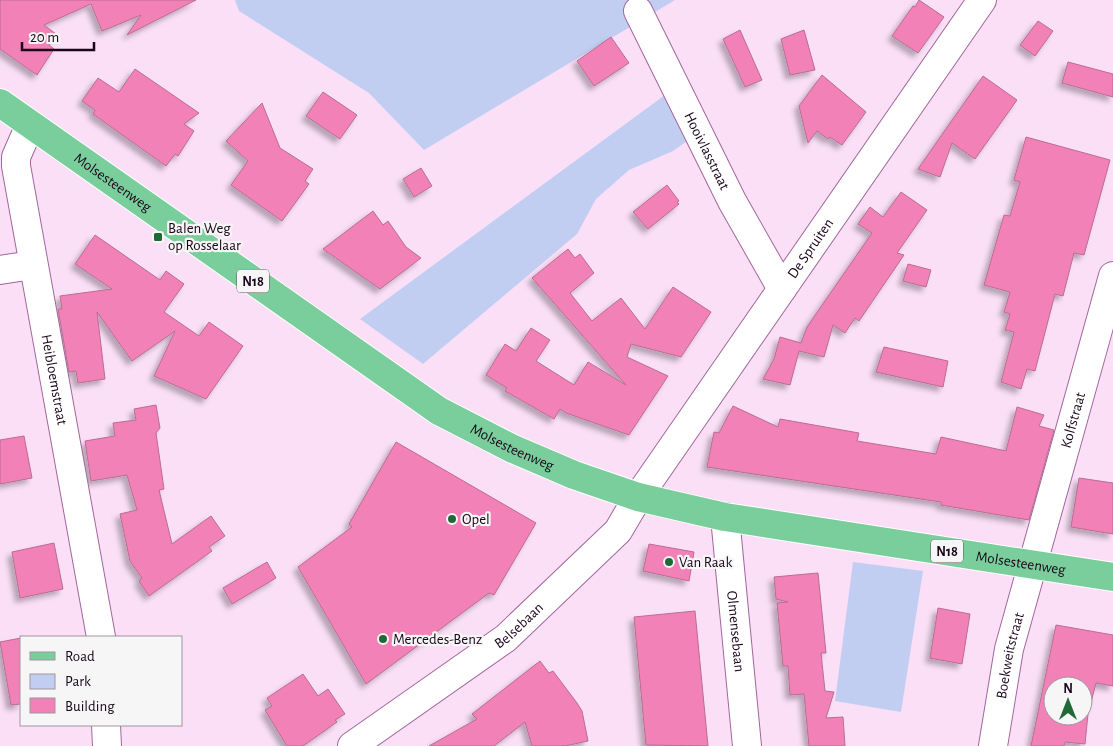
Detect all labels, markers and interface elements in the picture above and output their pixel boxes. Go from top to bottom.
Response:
scale bar [22,20,95,52]
text: 20 m [30,30,59,45]
street label: Hooivlasstraat [681,110,732,192]
street label: Molsesteenweg [71,151,155,215]
street label: De Spruiten [785,216,836,281]
place label: Balen Weg op Rosselaar [168,221,241,253]
marker: Balen Weg op Rosselaar [152,231,164,243]
road number: N18 [237,270,269,292]
street label: Heibloemstraat [39,333,70,427]
street label: Kolfstraat [1058,390,1088,450]
street label: Molsesteenweg [468,421,557,474]
place label: Opel [462,512,490,527]
marker: Opel [446,513,458,525]
road number: N18 [931,540,963,562]
street label: Molsesteenweg [975,549,1067,578]
place label: Van Raak [679,555,733,570]
marker: Van Raak [663,556,675,568]
street label: Olmensebaan [724,590,747,673]
street label: Belsebaan [492,600,546,652]
street label: Boekweitstraat [994,611,1027,700]
place label: Mercedes-Benz [393,632,482,647]
marker: Mercedes-Benz [377,633,389,645]
legend [20,636,182,726]
text: Road [65,649,95,664]
text: Park [65,674,91,689]
north arrow [1043,676,1093,726]
text: N [1063,682,1073,696]
text: Building [65,699,115,714]

